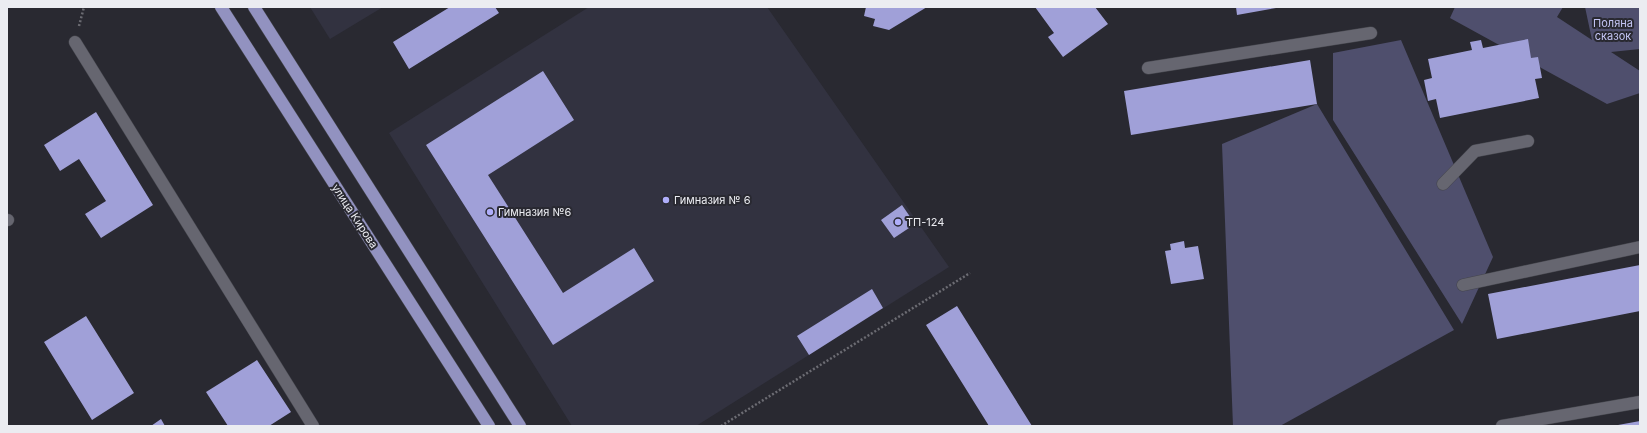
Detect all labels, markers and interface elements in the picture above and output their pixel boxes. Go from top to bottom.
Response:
park label: Поляна сказок [1593,16,1633,43]
street label: улица Кирова [329,181,381,251]
place label: Гимназия № 6 [674,193,751,207]
marker: Гимназия № 6 [661,195,671,205]
place label: Гимназия №6 [498,205,572,219]
marker: Гимназия №6 [485,207,495,217]
place label: ТП-124 [906,215,944,229]
marker: ТП-124 [893,217,903,227]

